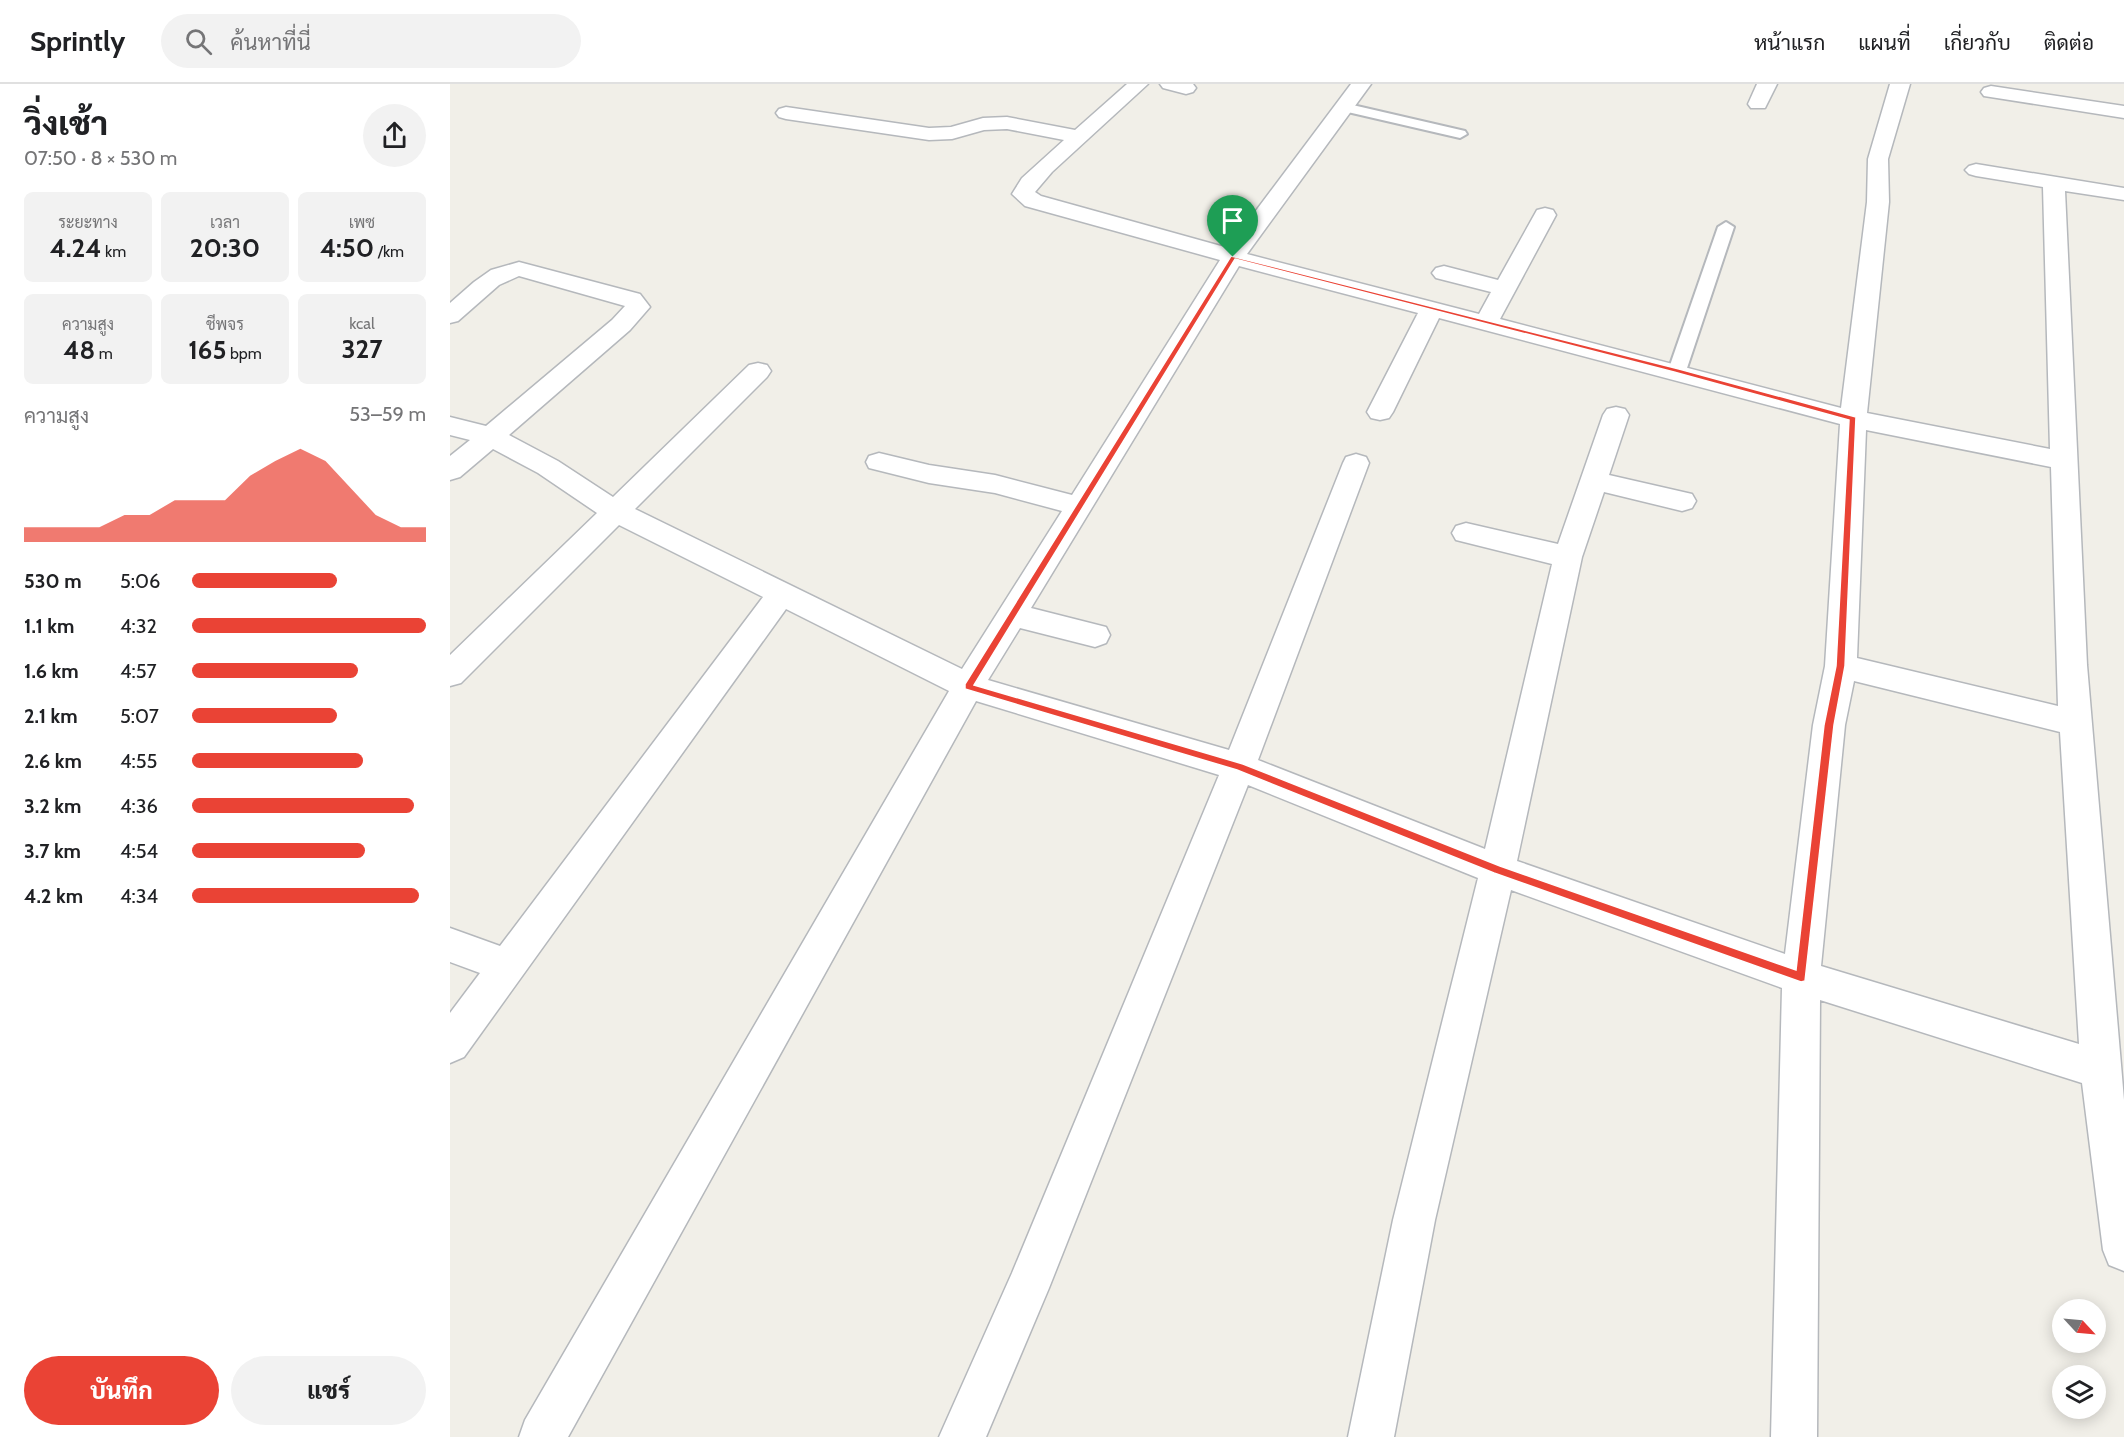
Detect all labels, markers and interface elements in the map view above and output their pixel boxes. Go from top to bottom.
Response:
search box [161,14,581,68]
text: Sprintly [30,24,125,58]
icon: search [182,25,215,58]
text: ค้นหาที่นี่ [230,29,311,56]
text: หน้าแรก [1754,30,1825,55]
text: แผนที่ [1858,30,1911,55]
text: เกี่ยวกับ [1944,30,2011,55]
text: ติดต่อ [2044,30,2094,55]
text: วิ่งเช้า [24,103,108,143]
button: share [363,104,426,167]
text: 07:50 · 8 × 530 m [24,146,177,170]
pin [1207,195,1258,257]
icon: arrive [1216,204,1249,237]
text: ระยะทาง [58,213,118,232]
text: เวลา [210,213,240,232]
text: เพซ [349,213,375,232]
text: 4.24 [50,232,102,264]
text: 20:30 [190,232,260,264]
text: 4:50 [320,232,374,264]
text: km [102,242,126,261]
text: /km [374,242,404,261]
text: kcal [349,314,375,333]
text: ความสูง [62,315,114,334]
text: ชีพจร [206,315,244,334]
text: 327 [341,333,383,365]
text: 48 [63,334,95,366]
text: 165 [188,334,226,366]
text: m [95,344,113,363]
text: bpm [226,344,262,363]
text: 53–59 m [349,402,426,426]
text: ความสูง [24,404,89,428]
text: 530 m [24,569,82,593]
text: 5:06 [120,569,160,593]
text: 1.1 km [24,614,74,638]
text: 4:32 [120,614,157,638]
text: 1.6 km [24,659,79,683]
text: 4:57 [120,659,157,683]
text: 2.1 km [24,704,78,728]
text: 5:07 [120,704,159,728]
text: 2.6 km [24,749,82,773]
text: 4:55 [120,749,157,773]
text: 3.2 km [24,794,81,818]
text: 4:36 [120,794,158,818]
text: 3.7 km [24,839,81,863]
text: 4:54 [120,839,158,863]
text: 4.2 km [24,884,83,908]
text: 4:34 [120,884,158,908]
north arrow [2052,1299,2106,1353]
map controls [2052,1299,2106,1419]
button: บันทึก [24,1356,219,1425]
button: แชร์ [231,1356,426,1425]
button: layers [2052,1365,2106,1419]

